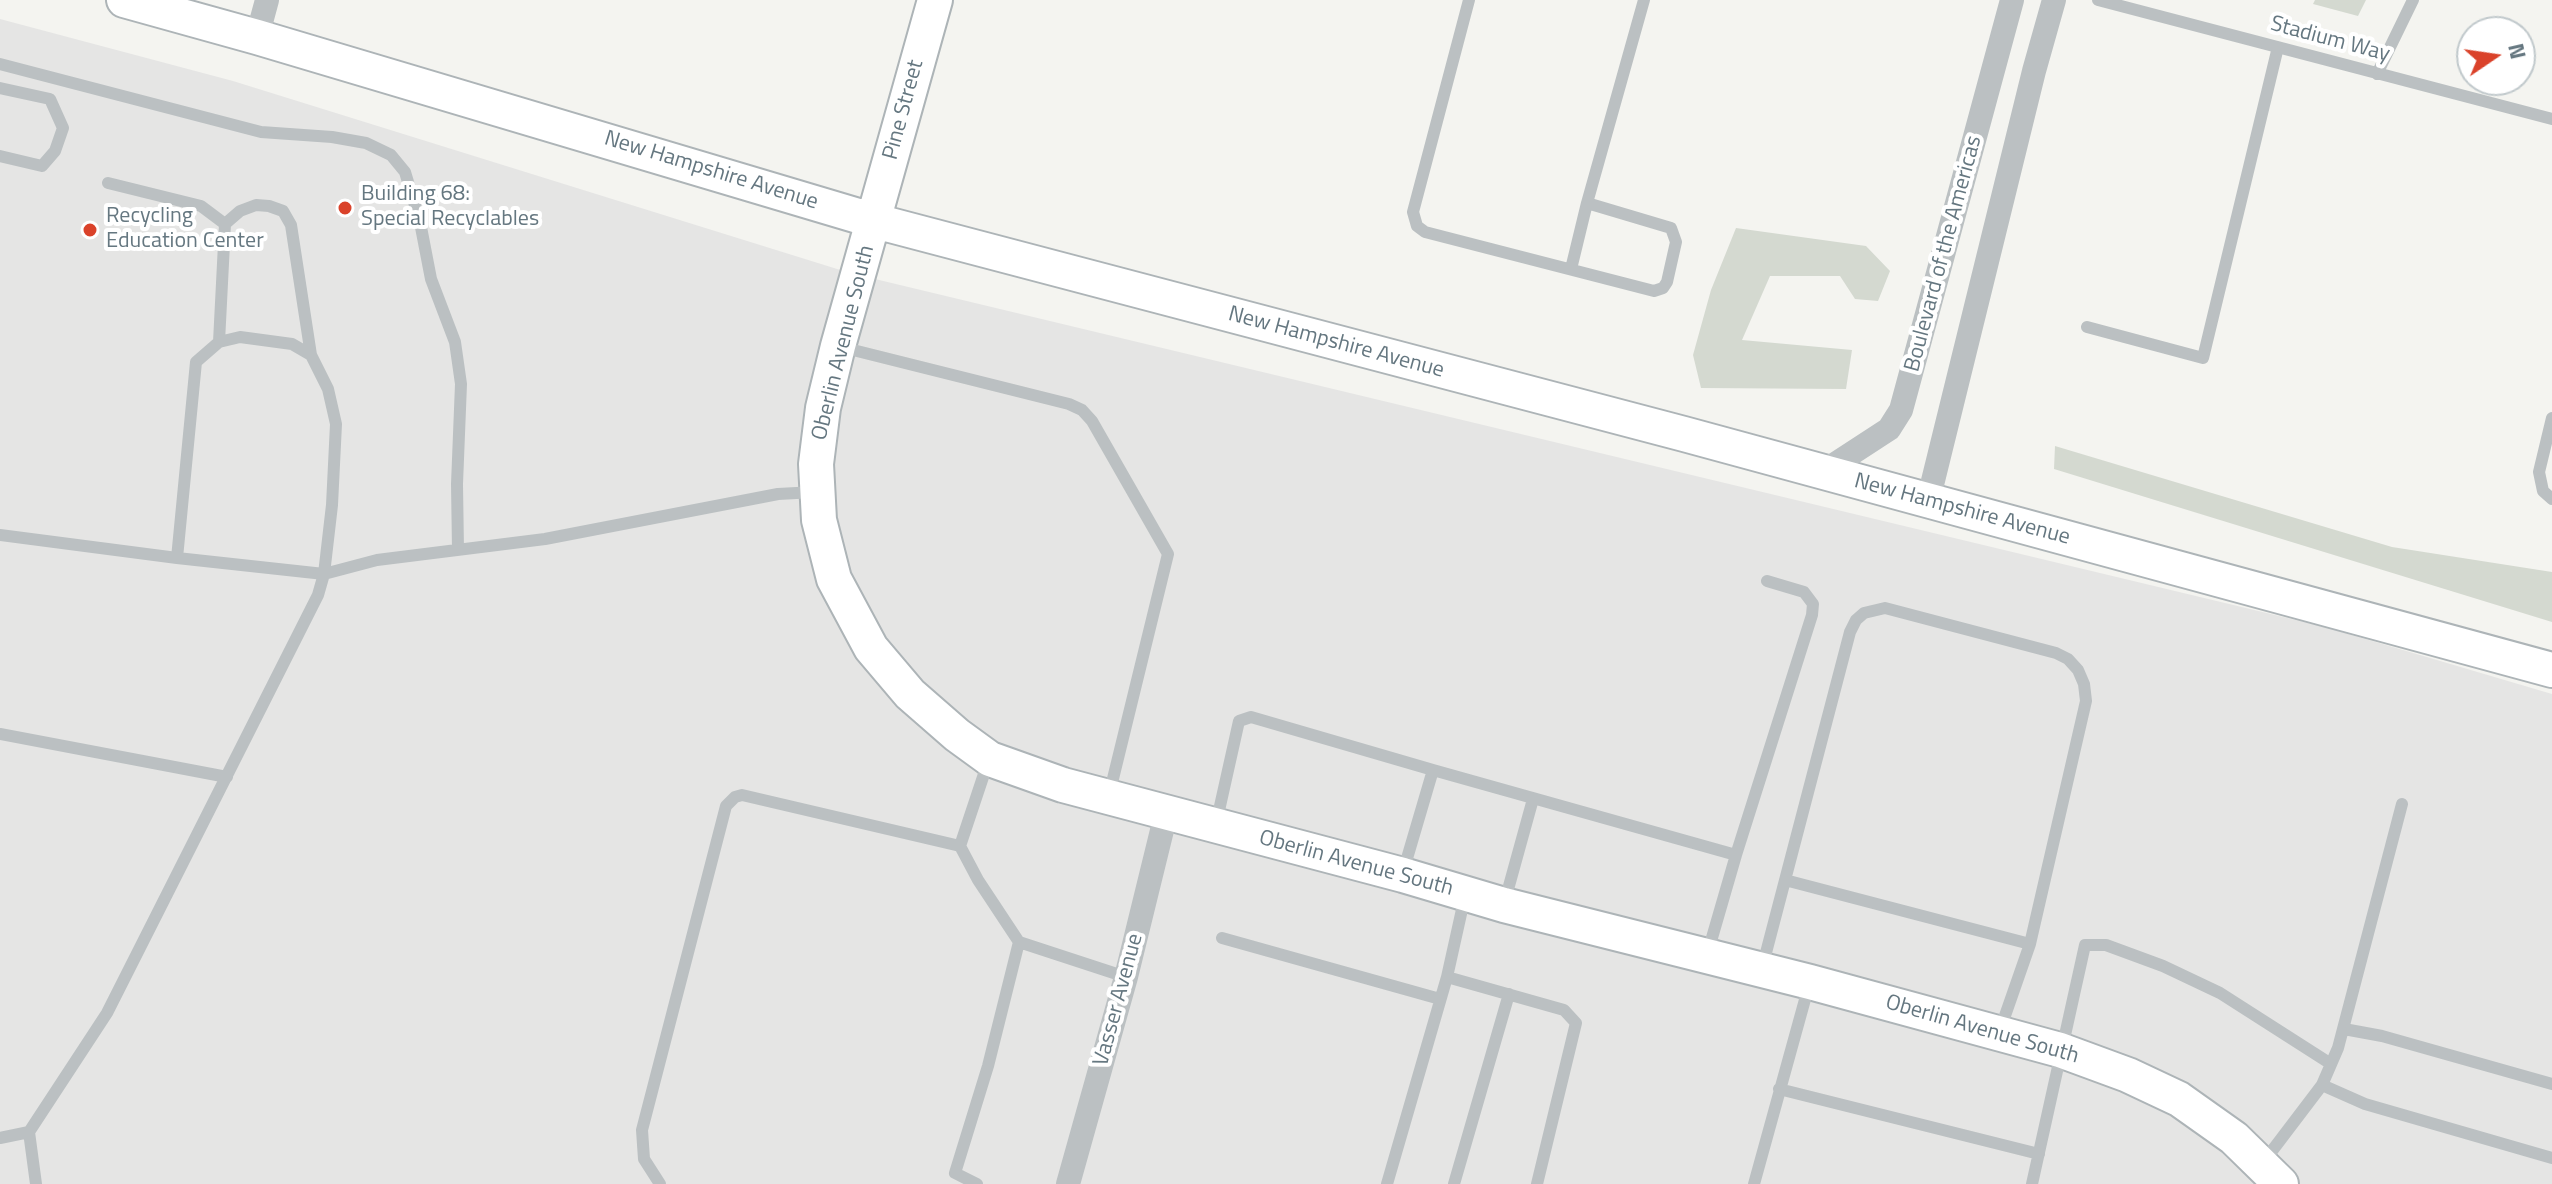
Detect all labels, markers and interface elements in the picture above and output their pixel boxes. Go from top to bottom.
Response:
street label: Stadium Way [2267,11,2393,69]
north arrow [2456,16,2536,96]
text: N [2499,40,2536,62]
street label: Pine Street [878,57,930,163]
street label: New Hampshire Avenue [601,126,821,216]
street label: Boulevard of the Americas [1900,133,1988,375]
place label: Building 68: Special Recyclables [361,182,539,234]
marker: Building 68: Special Recyclables [336,199,354,217]
place label: Recycling Education Center [106,204,264,256]
marker: Recycling Education Center [81,221,99,239]
street label: Oberlin Avenue South [807,243,881,443]
street label: New Hampshire Avenue [1225,301,1447,385]
street label: New Hampshire Avenue [1851,468,2073,552]
street label: Oberlin Avenue South [1256,825,1456,903]
street label: Vasser Avenue [1089,931,1149,1069]
street label: Oberlin Avenue South [1882,990,2082,1070]

